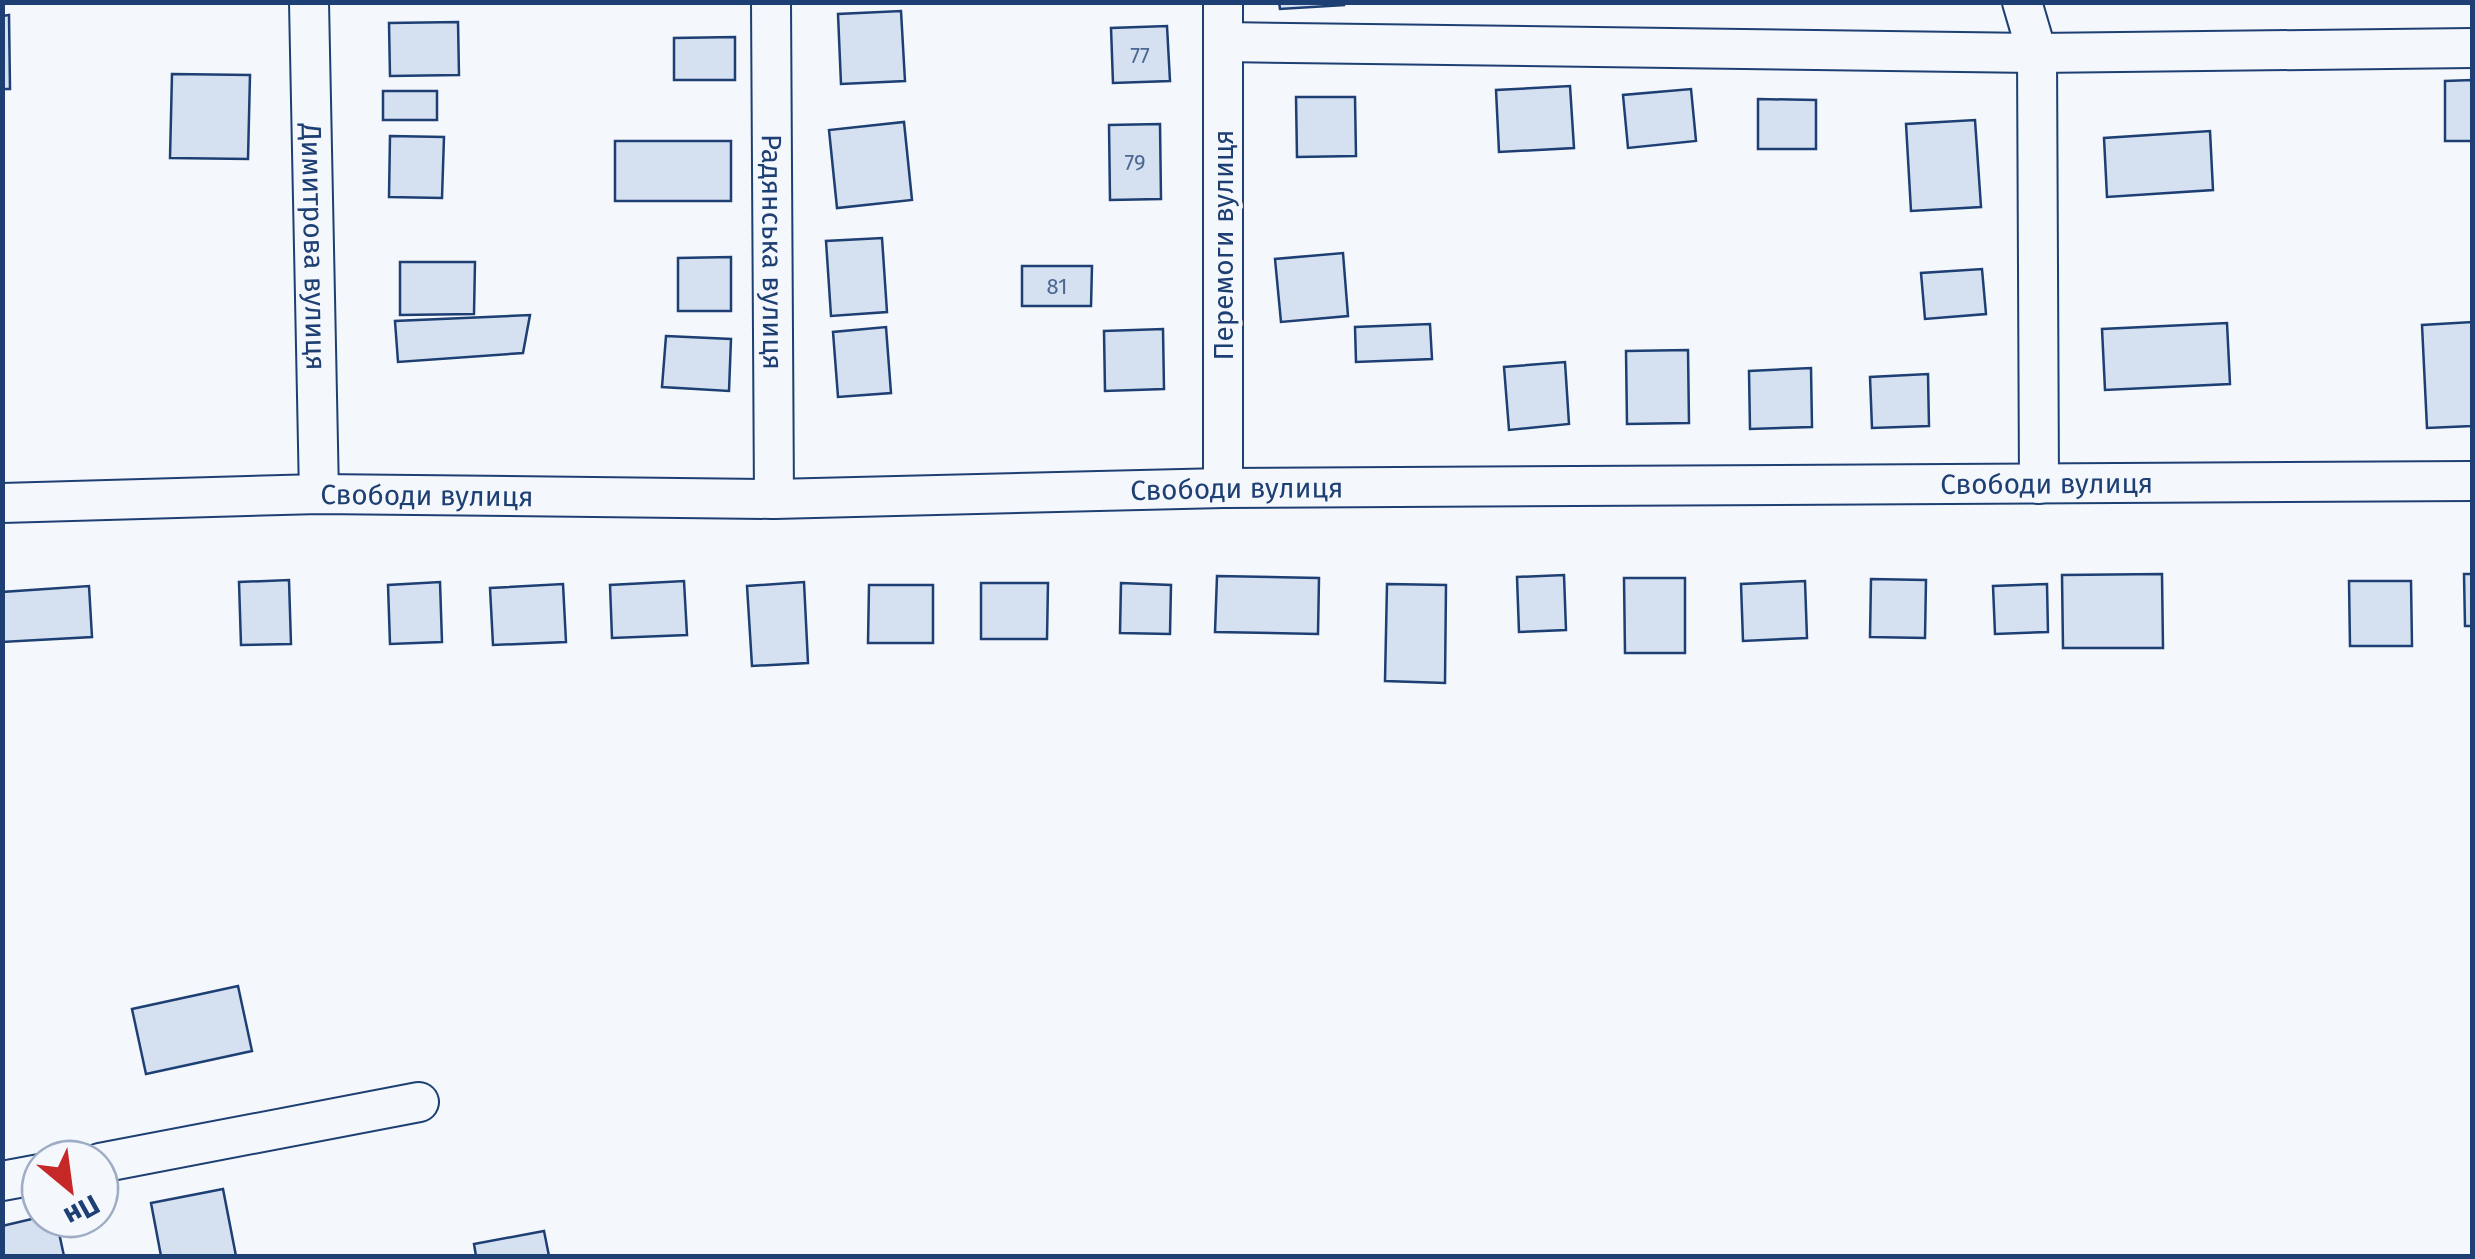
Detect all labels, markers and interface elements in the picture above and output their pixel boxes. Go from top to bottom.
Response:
house number: 77 [1130,42,1150,69]
street label: Димитрова вулиця [294,122,332,371]
street label: Перемоги вулиця [1207,129,1240,361]
street label: Радянська вулиця [755,134,789,370]
house number: 79 [1125,149,1145,176]
house number: 81 [1047,273,1068,300]
street label: Свободи вулиця [1940,467,2153,501]
street label: Свободи вулиця [1130,471,1343,507]
street label: Свободи вулиця [320,478,534,513]
north arrow [20,1139,120,1239]
text: Пн [59,1188,105,1233]

